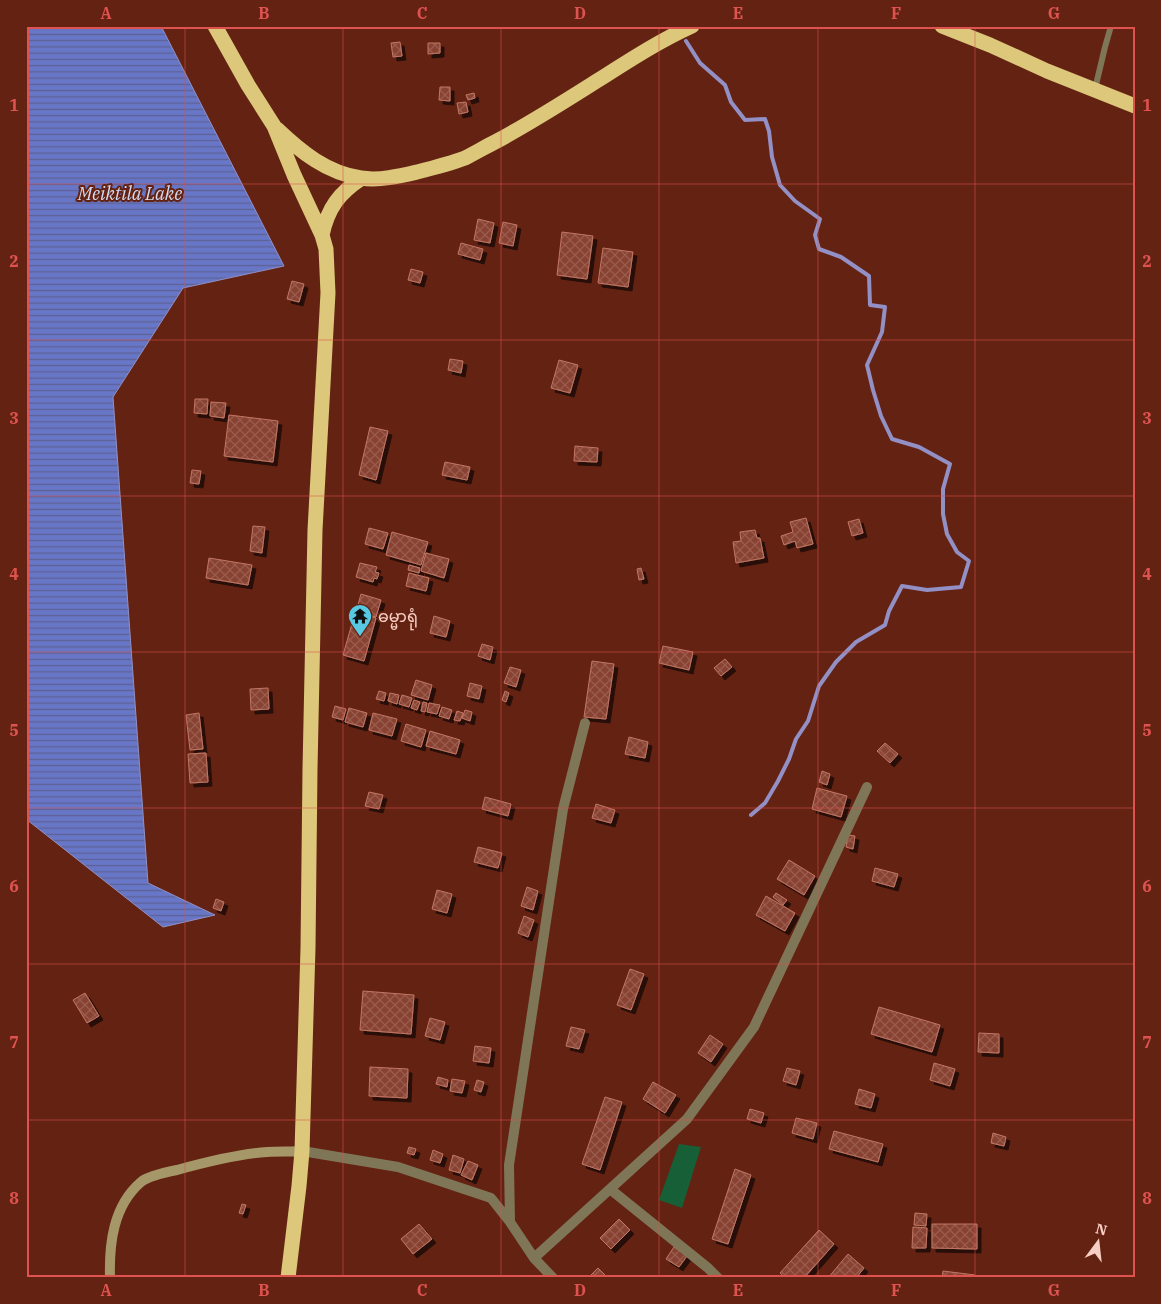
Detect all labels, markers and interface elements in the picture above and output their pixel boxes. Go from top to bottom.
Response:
text: A [100,3,112,23]
text: B [258,3,270,23]
text: C [417,3,427,23]
text: D [574,3,586,23]
text: E [733,3,743,23]
text: F [891,3,901,23]
text: G [1048,3,1060,23]
text: 1 [9,95,19,115]
text: 1 [1142,95,1152,115]
water label: Meiktila Lake [77,182,182,205]
text: 2 [9,251,19,271]
text: 2 [1142,251,1152,271]
text: 3 [9,408,19,428]
text: 3 [1142,408,1152,428]
text: 4 [9,564,19,584]
text: 4 [1142,564,1152,584]
temple icon: ဓမ္မာရုံ [347,603,373,637]
place label: ဓမ္မာရုံ [378,606,418,631]
text: 5 [9,720,19,740]
text: 5 [1142,720,1152,740]
text: 6 [9,876,19,896]
text: 6 [1142,876,1152,896]
text: 7 [9,1032,19,1052]
text: 7 [1142,1032,1152,1052]
text: 8 [9,1188,19,1208]
text: 8 [1142,1188,1152,1208]
north arrow [1074,1216,1124,1266]
text: N [1094,1219,1109,1240]
text: A [100,1280,112,1300]
text: B [258,1280,270,1300]
text: C [417,1280,427,1300]
text: D [574,1280,586,1300]
text: E [733,1280,743,1300]
text: F [891,1280,901,1300]
text: G [1048,1280,1060,1300]

